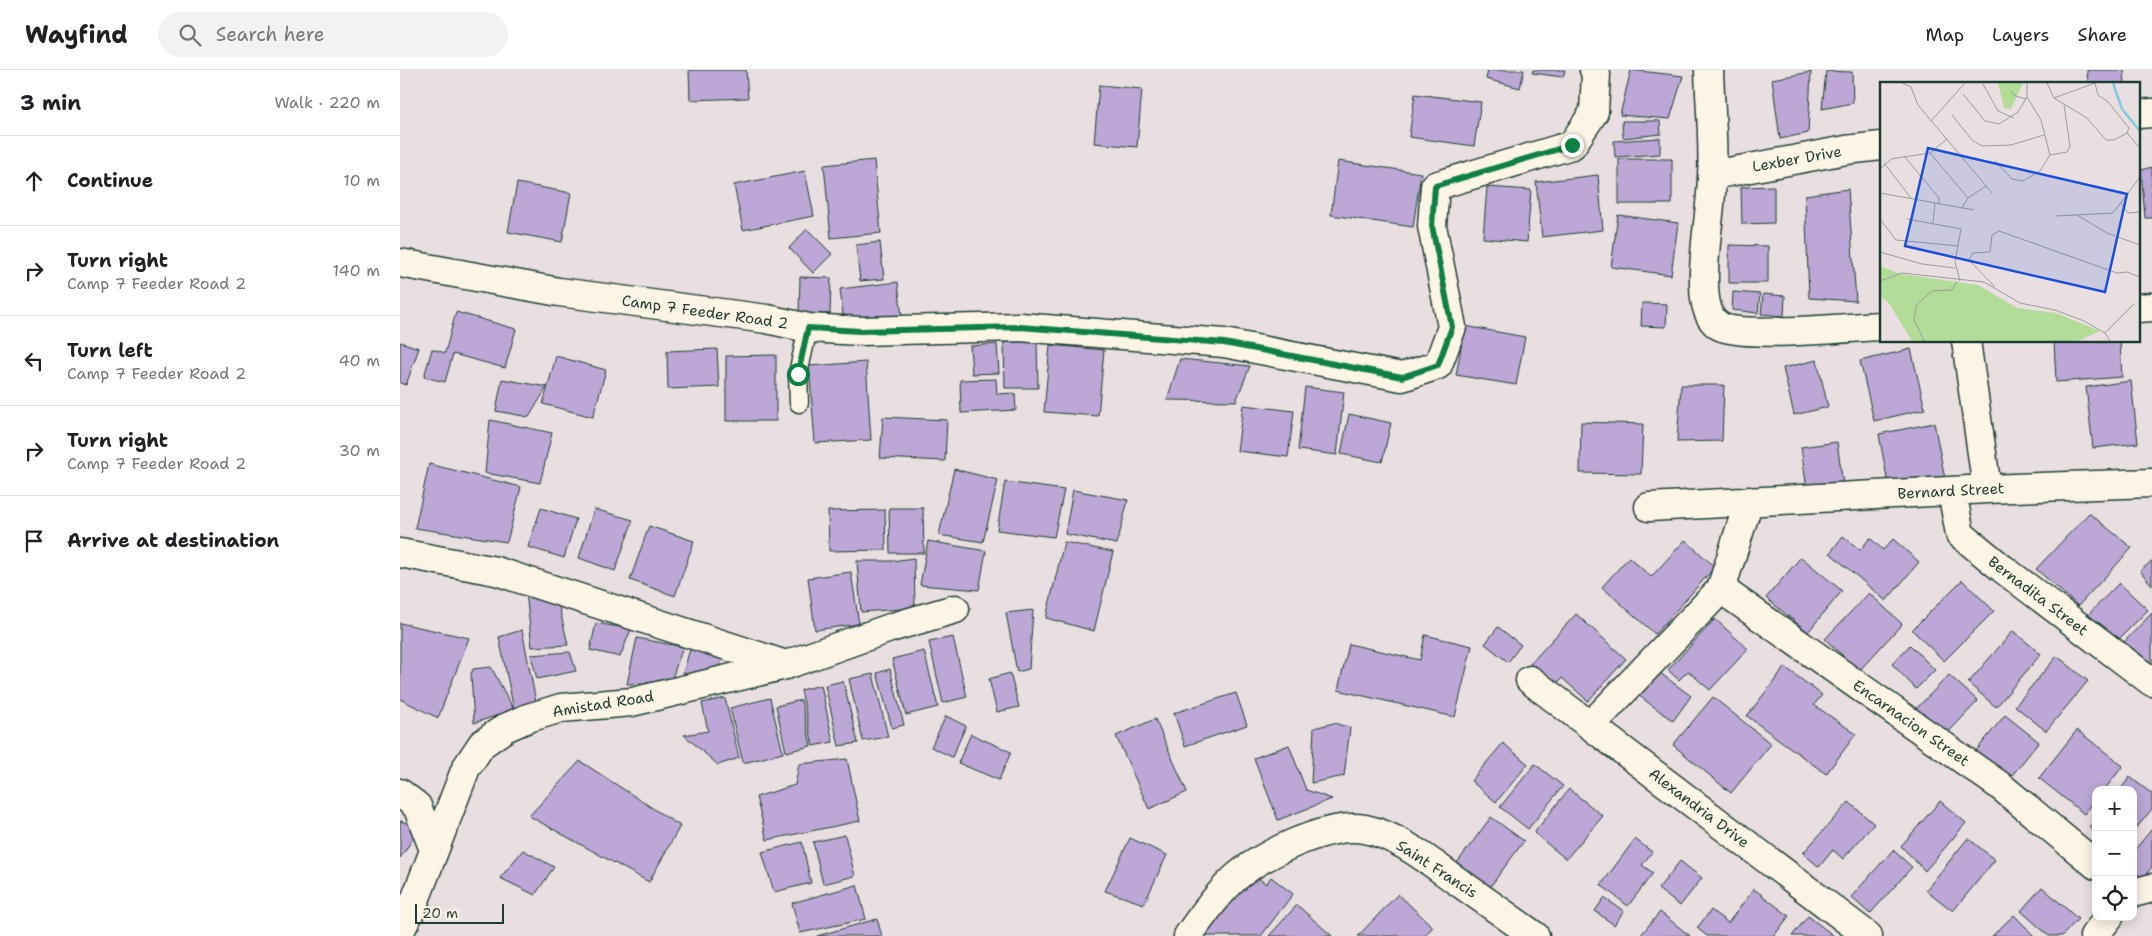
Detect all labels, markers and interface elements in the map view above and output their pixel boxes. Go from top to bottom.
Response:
search box [158,12,508,57]
text: Wayfind [25,19,128,51]
icon: search [176,21,204,49]
text: Search here [216,22,324,47]
text: Map [1926,23,1964,47]
text: Layers [1992,23,2049,47]
text: Share [2077,23,2127,47]
inset map [1880,82,2140,342]
text: 3 min [20,89,81,117]
text: Walk · 220 m [274,92,380,113]
route end [1561,134,1584,157]
street label: Lexber Drive [1751,141,1843,177]
icon: ahead [20,167,48,195]
text: Continue [67,168,153,193]
text: 10 m [343,170,380,191]
text: Turn right [67,248,168,273]
icon: right [20,257,48,285]
text: 140 m [333,260,380,281]
text: Camp 7 Feeder Road 2 [67,273,246,294]
street label: Camp 7 Feeder Road 2 [620,290,790,334]
text: Turn left [67,338,153,363]
icon: left [20,347,48,375]
text: 40 m [338,350,380,371]
text: Camp 7 Feeder Road 2 [67,363,246,384]
route start [787,363,810,386]
text: Turn right [67,428,168,453]
icon: right [20,437,48,465]
text: 30 m [339,440,380,461]
text: Camp 7 Feeder Road 2 [67,453,246,474]
street label: Bernard Street [1897,478,2005,504]
icon: arrive [20,527,48,555]
text: Arrive at destination [67,528,279,553]
street label: Bernadita Street [1984,552,2092,640]
street label: Encarnacion Street [1849,675,1973,771]
street label: Amistad Road [551,686,656,722]
street label: Alexandria Drive [1645,764,1753,852]
map controls [2092,786,2137,921]
button: + [2092,786,2137,831]
button: − [2092,831,2137,876]
street label: Saint Francis [1393,835,1481,903]
button: locate [2092,876,2137,921]
scale bar [415,901,504,924]
text: 20 m [422,904,458,922]

